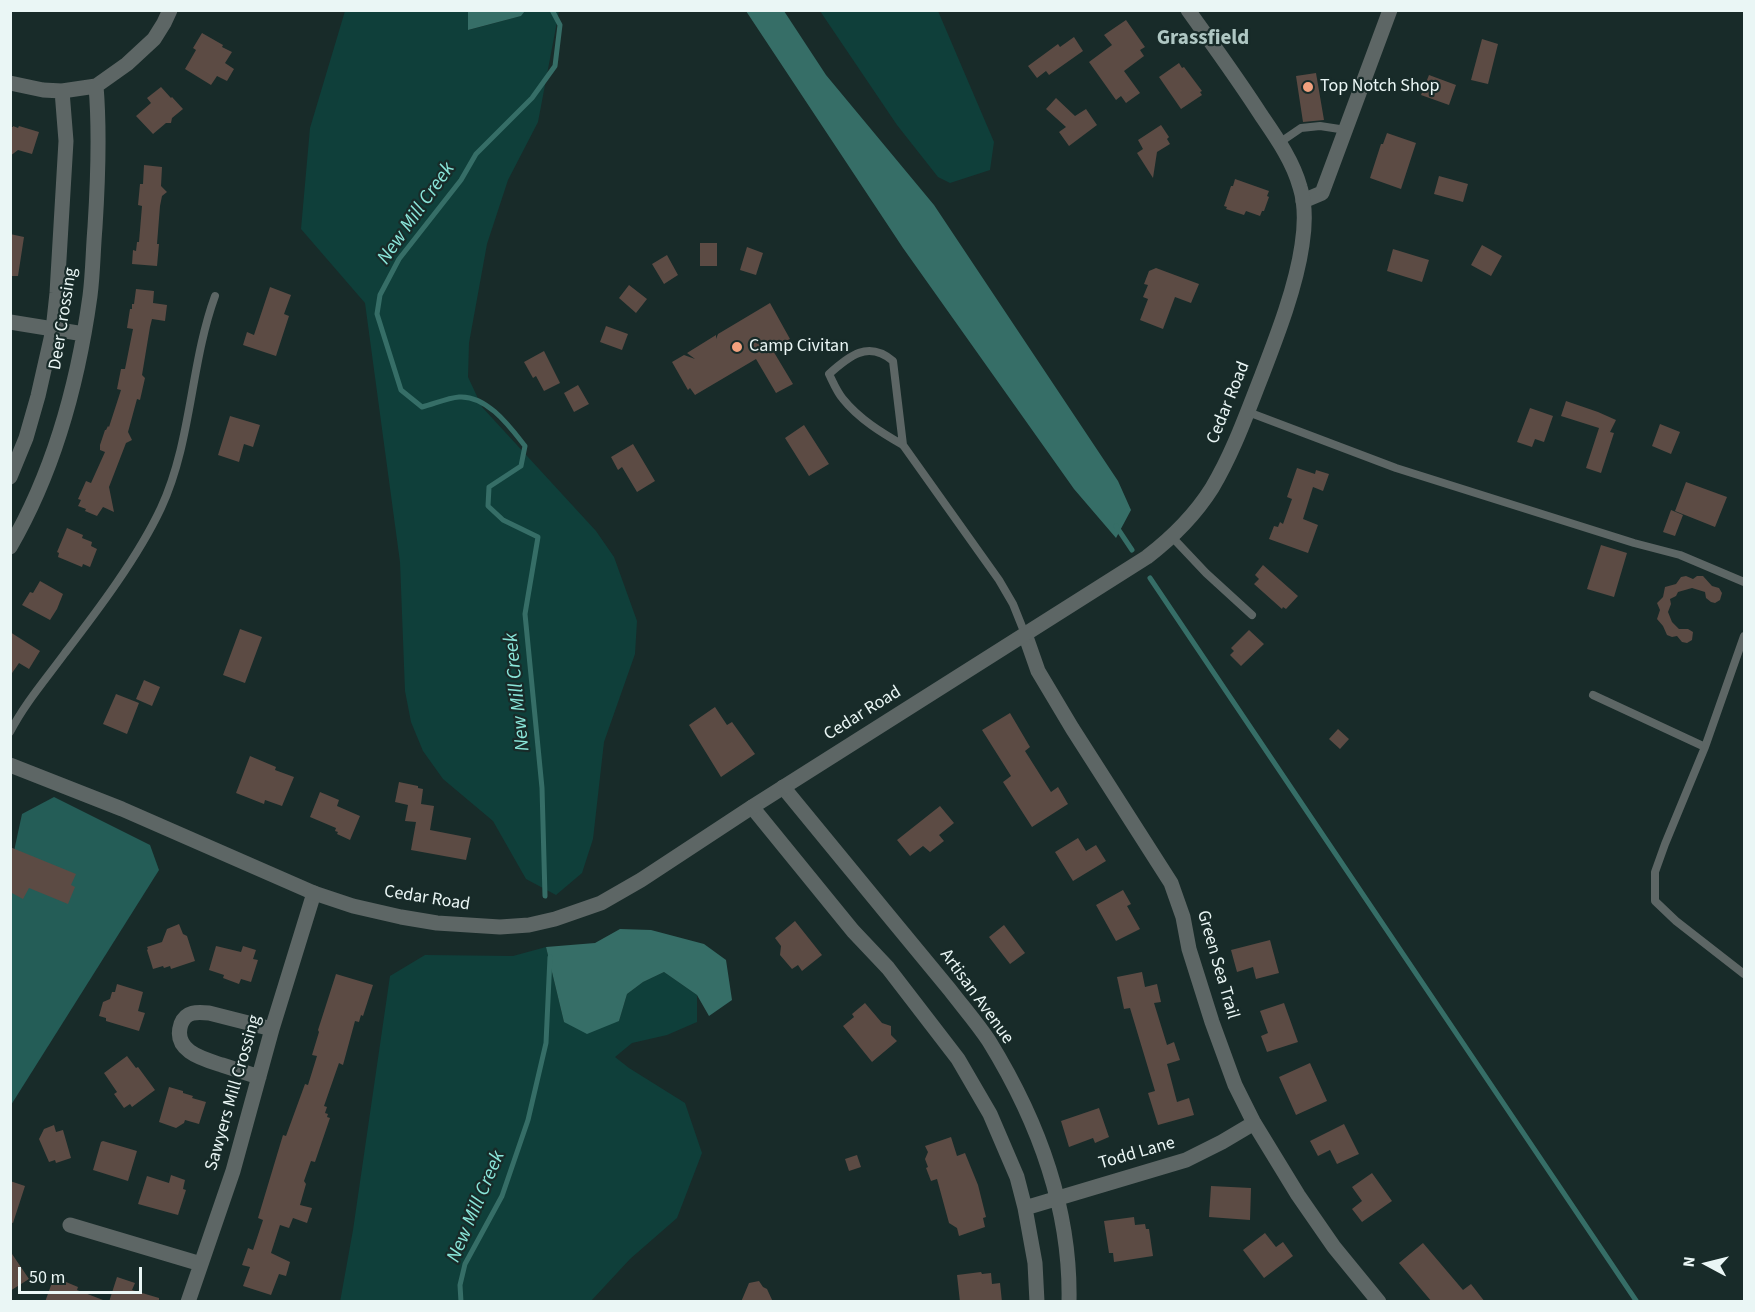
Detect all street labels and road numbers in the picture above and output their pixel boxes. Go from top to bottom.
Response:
street label: Deer Crossing [45,266,83,372]
street label: Cedar Road [1203,359,1255,447]
street label: Cedar Road [820,682,906,746]
street label: Cedar Road [382,882,472,916]
street label: Green Sea Trail [1191,908,1243,1022]
street label: Artisan Avenue [934,945,1018,1049]
street label: Sawyers Mill Crossing [201,1013,267,1173]
street label: Todd Lane [1096,1133,1178,1175]

